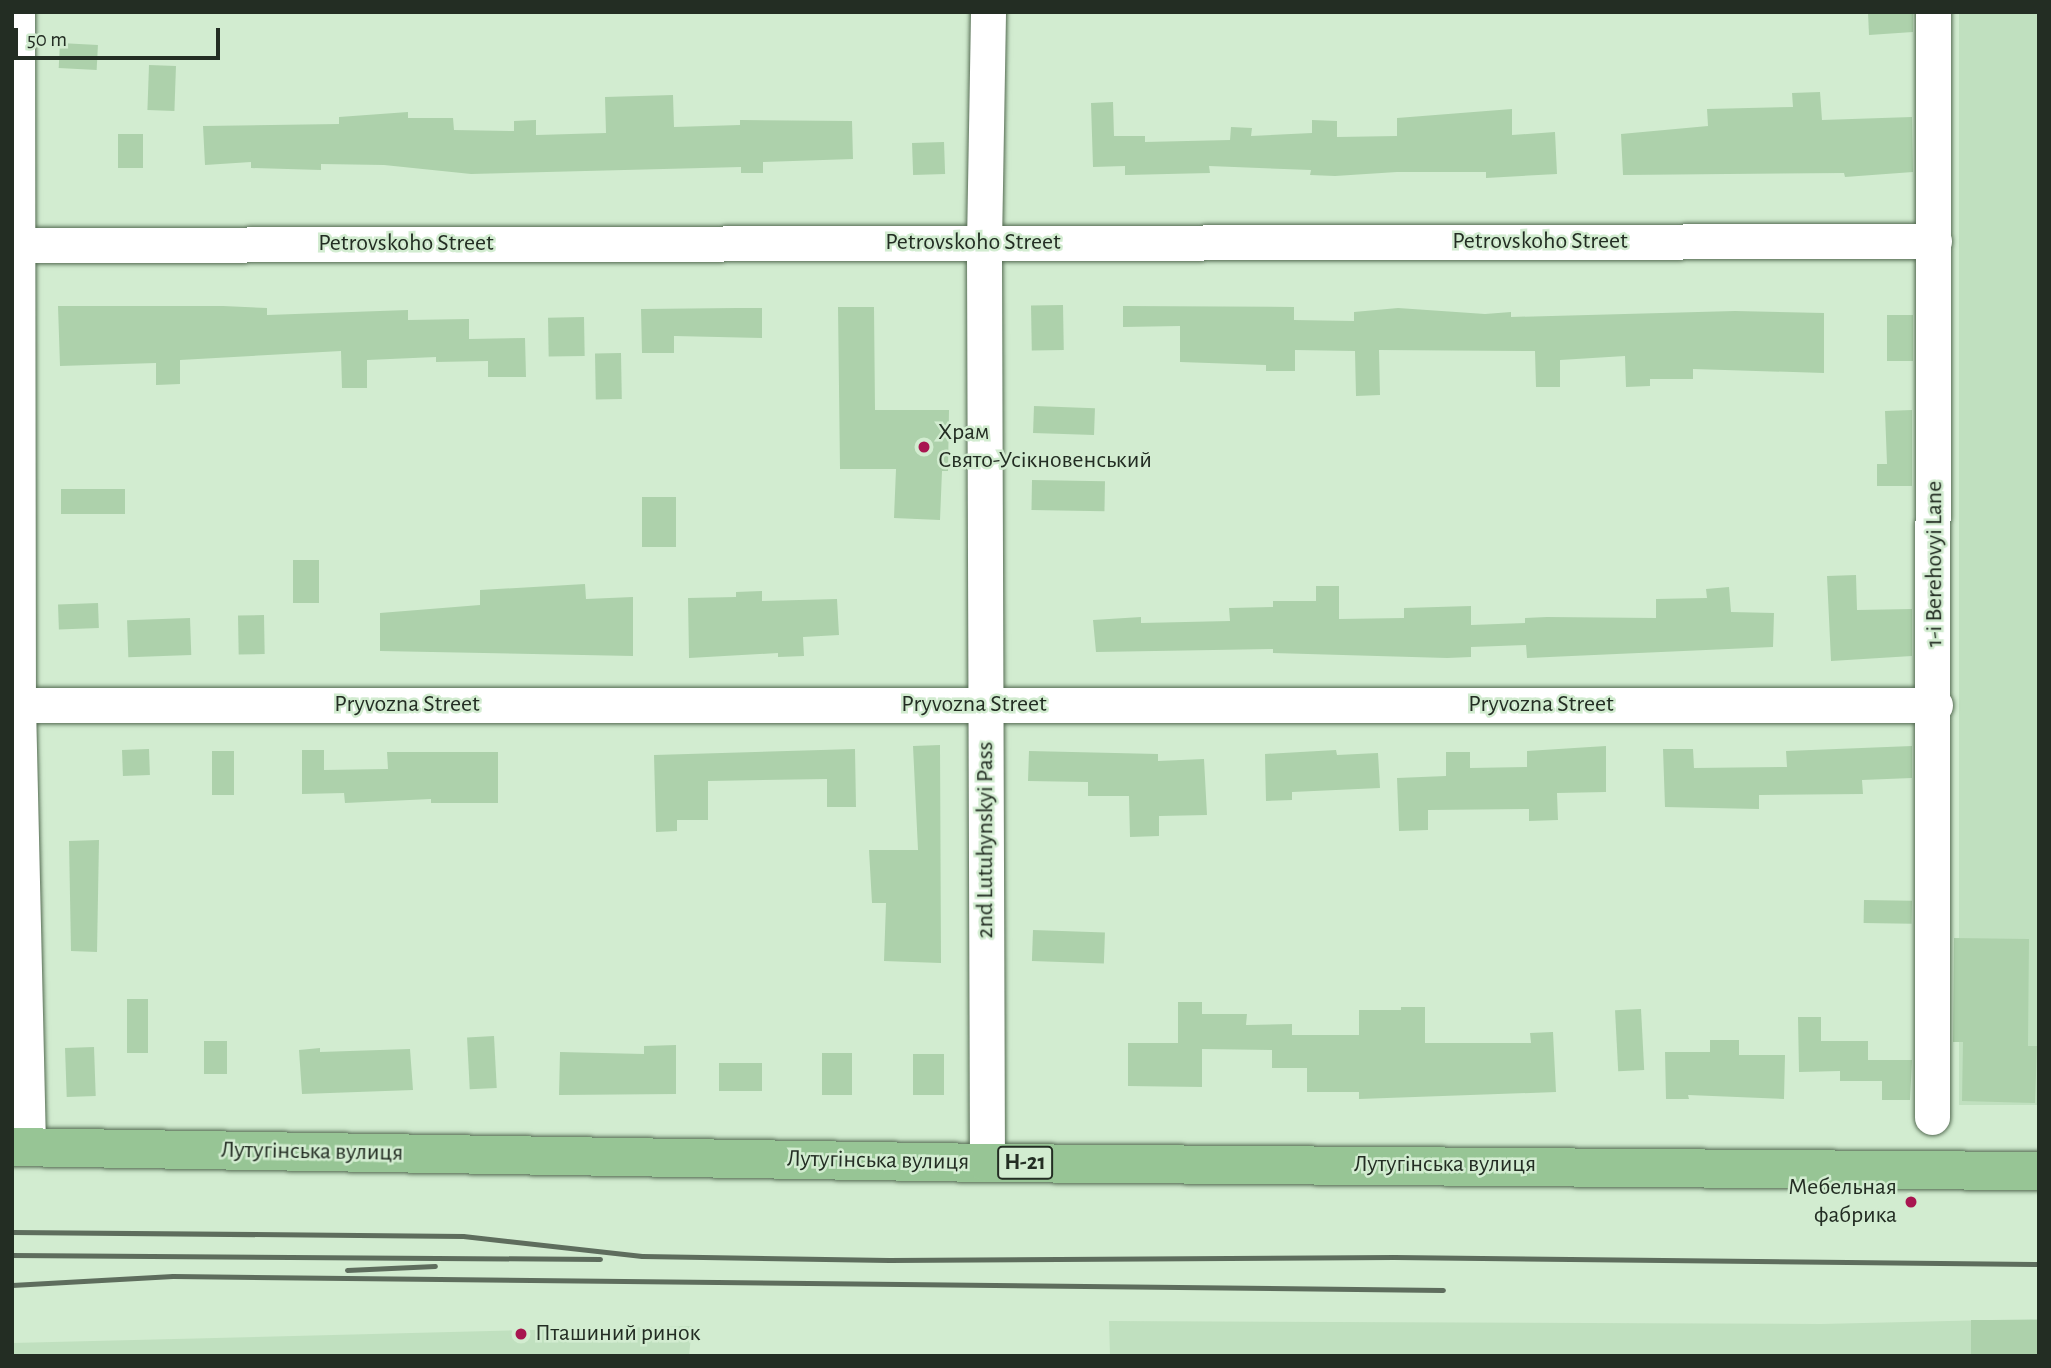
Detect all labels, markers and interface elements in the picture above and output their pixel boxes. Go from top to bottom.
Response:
scale bar [18,14,224,58]
text: 50 m [27,29,67,50]
street label: Petrovskoho Street [1452,228,1628,256]
street label: Petrovskoho Street [885,229,1061,257]
street label: Petrovskoho Street [318,230,494,258]
place label: Храм Свято-Усікновенський [938,419,1152,475]
marker: Храм Свято-Усікновенський [916,439,932,455]
street label: 1-i Berehovyi Lane [1921,481,1949,647]
street label: Pryvozna Street [334,691,480,719]
street label: Pryvozna Street [901,691,1047,719]
street label: Pryvozna Street [1468,691,1614,719]
street label: 2nd Lutuhynskyi Pass [972,742,1000,938]
street label: Лутугінська вулиця [221,1136,403,1168]
road number: Н-21 [997,1144,1053,1182]
street label: Лутугінська вулиця [787,1145,969,1177]
street label: Лутугінська вулиця [1354,1151,1536,1179]
place label: Мебельная фабрика [1788,1174,1897,1230]
marker: Мебельная фабрика [1903,1194,1919,1210]
place label: Пташиний ринок [535,1320,701,1348]
marker: Пташиний ринок [513,1326,529,1342]

